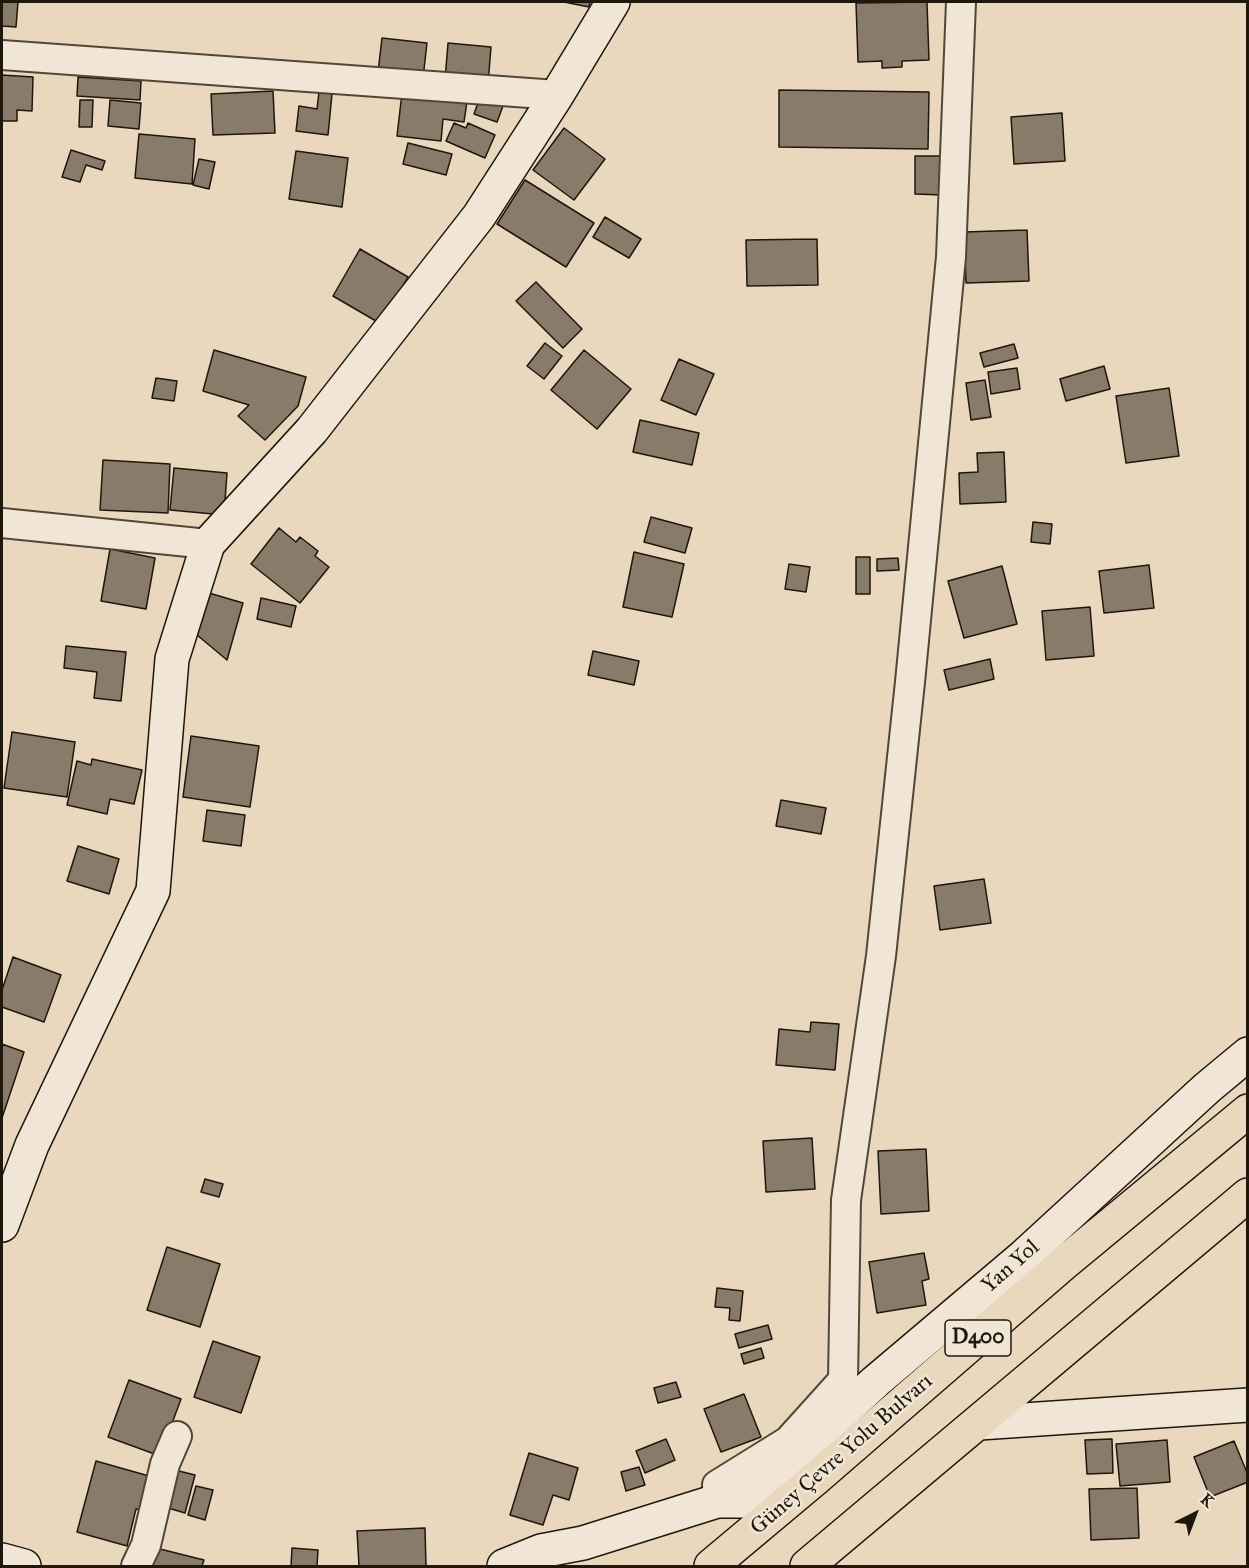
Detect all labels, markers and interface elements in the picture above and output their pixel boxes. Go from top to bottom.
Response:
street label: Yan Yol [977,1235,1045,1299]
road number: D400 [945,1320,1011,1356]
street label: Güney Çevre Yolu Bulvarı [746,1369,938,1541]
north arrow [1165,1484,1225,1544]
text: K [1197,1489,1218,1511]

